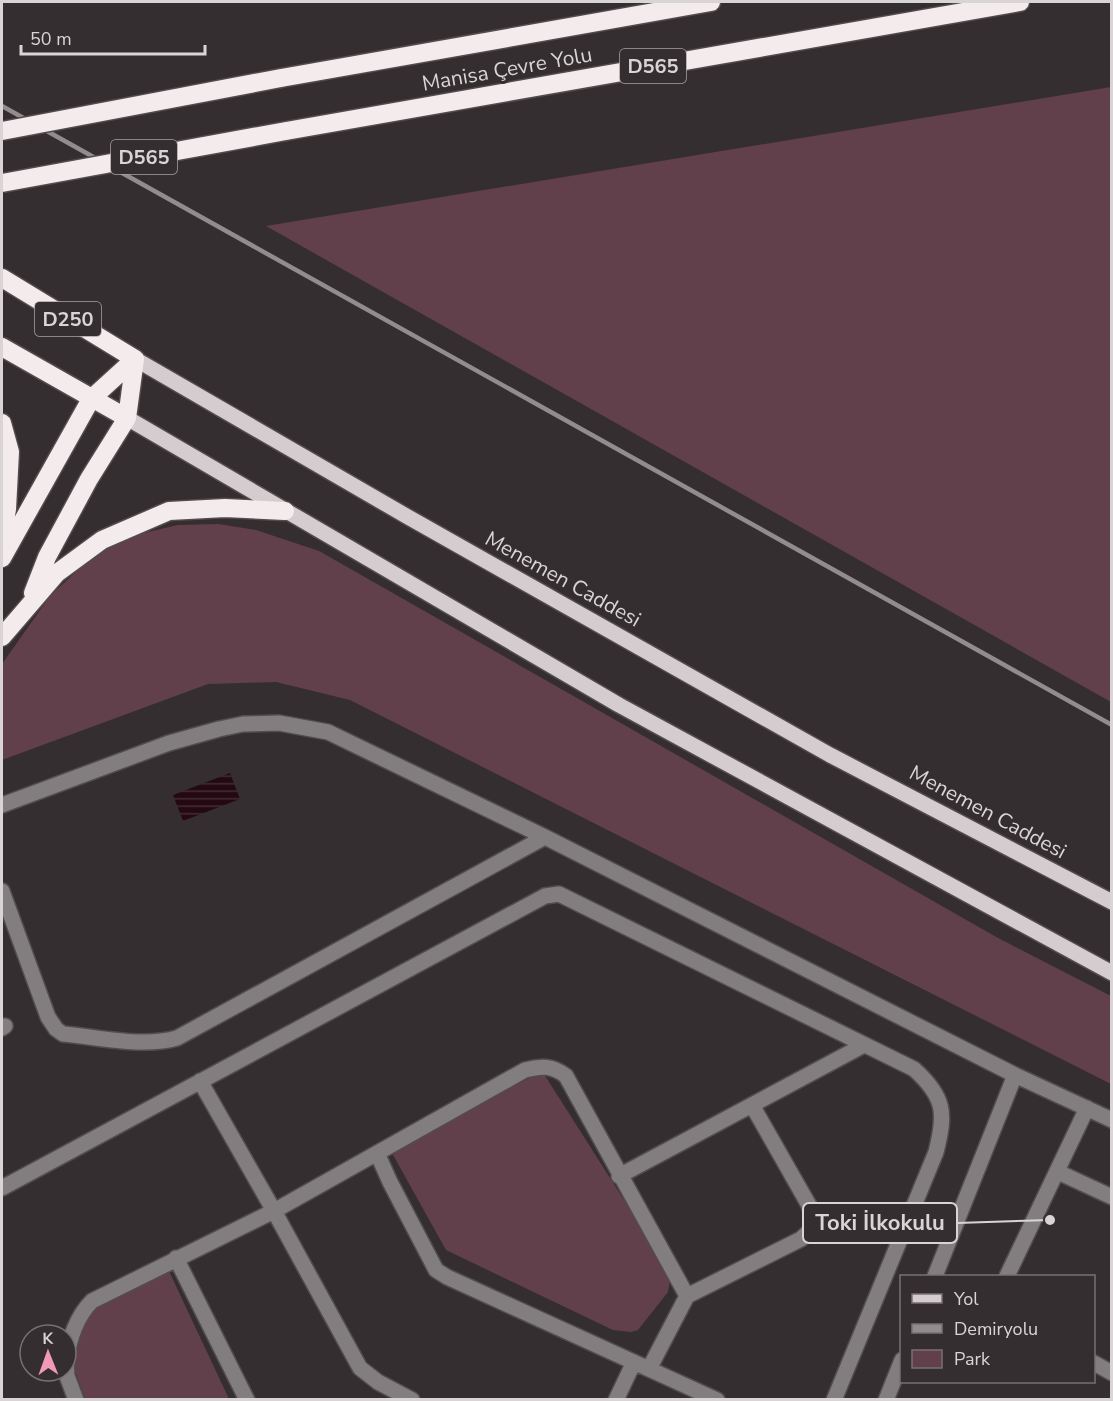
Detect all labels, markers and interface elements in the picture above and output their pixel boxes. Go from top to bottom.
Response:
scale bar [21,18,206,56]
text: 50 m [30,27,72,51]
street label: Manisa Çevre Yolu [420,40,594,98]
road number: D565 [620,49,686,83]
road number: D565 [111,140,177,174]
road number: D250 [35,302,101,336]
street label: Menemen Caddesi [480,525,646,633]
street label: Menemen Caddesi [905,759,1071,865]
callout: Toki İlkokulu [803,1203,957,1243]
text: Toki İlkokulu [815,1208,945,1238]
legend [900,1275,1095,1383]
text: Yol [953,1287,979,1311]
text: Demiryolu [954,1317,1038,1341]
north arrow [18,1323,78,1383]
text: K [42,1328,55,1350]
text: Park [954,1347,991,1371]

